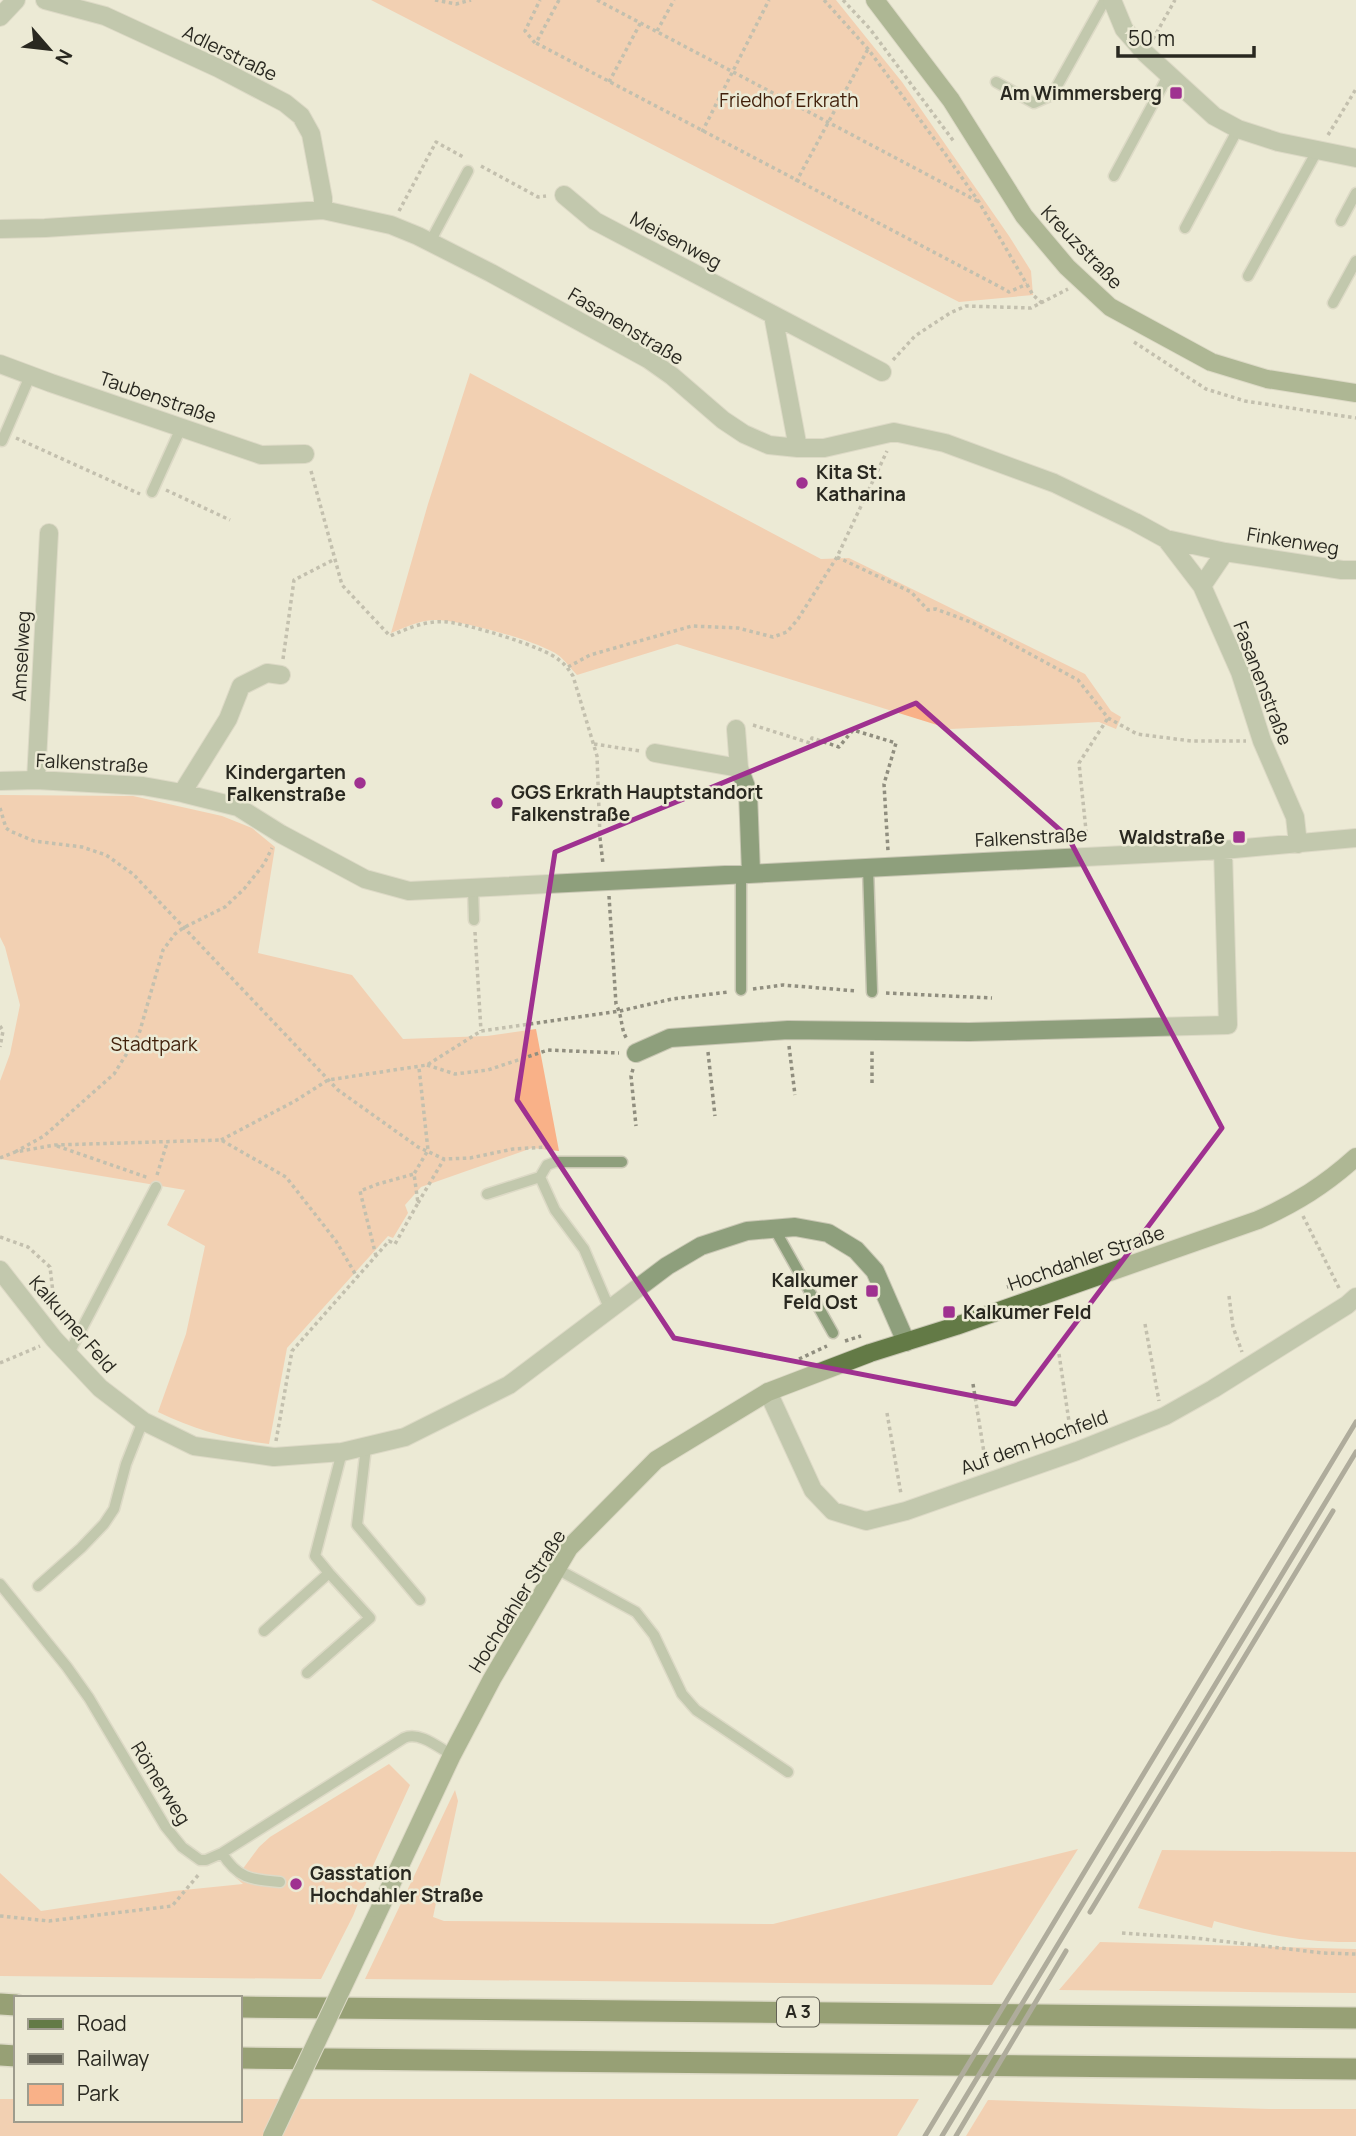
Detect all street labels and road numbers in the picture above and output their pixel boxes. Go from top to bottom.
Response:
street label: Adlerstraße [178,19,282,87]
street label: Kreuzstraße [1035,199,1129,295]
street label: Meisenweg [626,205,726,275]
street label: Fasanenstraße [563,281,689,371]
street label: Taubenstraße [96,365,220,429]
street label: Finkenweg [1245,521,1341,561]
street label: Amselweg [6,610,36,702]
street label: Fasanenstraße [1227,617,1299,749]
street label: Falkenstraße [35,747,149,779]
street label: Falkenstraße [974,821,1088,853]
street label: Hochdahler Straße [1004,1219,1168,1297]
street label: Kalkumer Feld [24,1270,122,1378]
street label: Auf dem Hochfeld [957,1403,1111,1481]
street label: Hochdahler Straße [462,1524,572,1678]
street label: Römerweg [125,1736,197,1830]
road number: A 3 [777,1998,819,2026]

